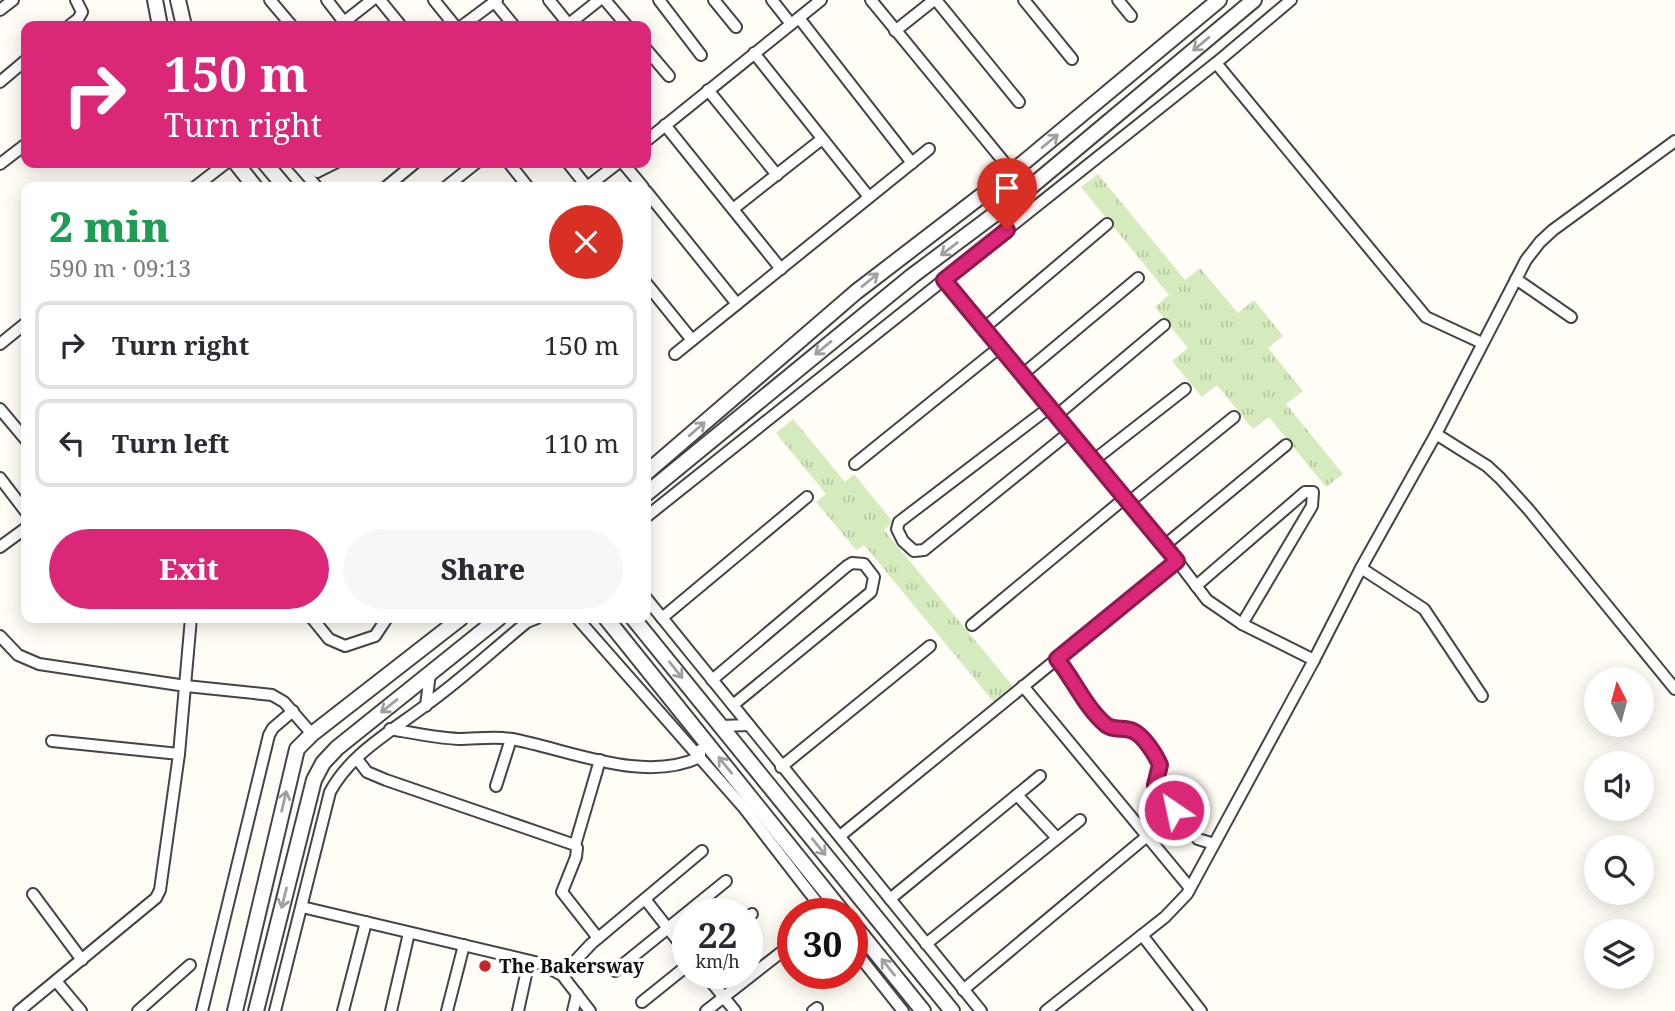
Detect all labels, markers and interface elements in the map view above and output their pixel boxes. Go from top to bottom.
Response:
one-way arrow [1193,36,1211,52]
text: 150 m [164,40,308,106]
icon: right [49,49,140,140]
text: Turn right [164,103,322,146]
one-way arrow [1040,133,1058,149]
pin [977,158,1037,230]
icon: arrive [988,169,1026,207]
text: 2 min [49,197,170,254]
button: close [549,205,623,279]
one-way arrow [940,241,958,256]
text: 590 m · 09:13 [49,252,191,284]
one-way arrow [861,273,879,288]
icon: right [53,326,91,364]
text: Turn right [112,327,249,363]
text: 150 m [544,327,619,363]
one-way arrow [814,340,832,356]
one-way arrow [688,421,706,436]
icon: left [53,424,91,462]
text: Turn left [112,425,229,461]
text: 110 m [544,425,619,461]
button: Exit [49,529,329,609]
button: Share [343,529,623,609]
one-way arrow [668,661,684,679]
north arrow [1584,667,1654,737]
map controls [1584,667,1654,989]
one-way arrow [380,699,398,714]
button: sound [1584,751,1654,821]
one-way arrow [717,756,733,774]
position arrow [1137,773,1211,847]
one-way arrow [278,790,291,813]
button: search [1584,835,1654,905]
one-way arrow [812,837,827,856]
one-way arrow [277,886,290,908]
speed limit sign: 30 [777,898,868,989]
text: 22 [698,911,737,958]
button: layers [1584,919,1654,989]
text: km/h [695,949,740,973]
place label: The Bakersway [499,953,644,979]
marker: The Bakersway [477,958,493,974]
one-way arrow [880,959,895,977]

